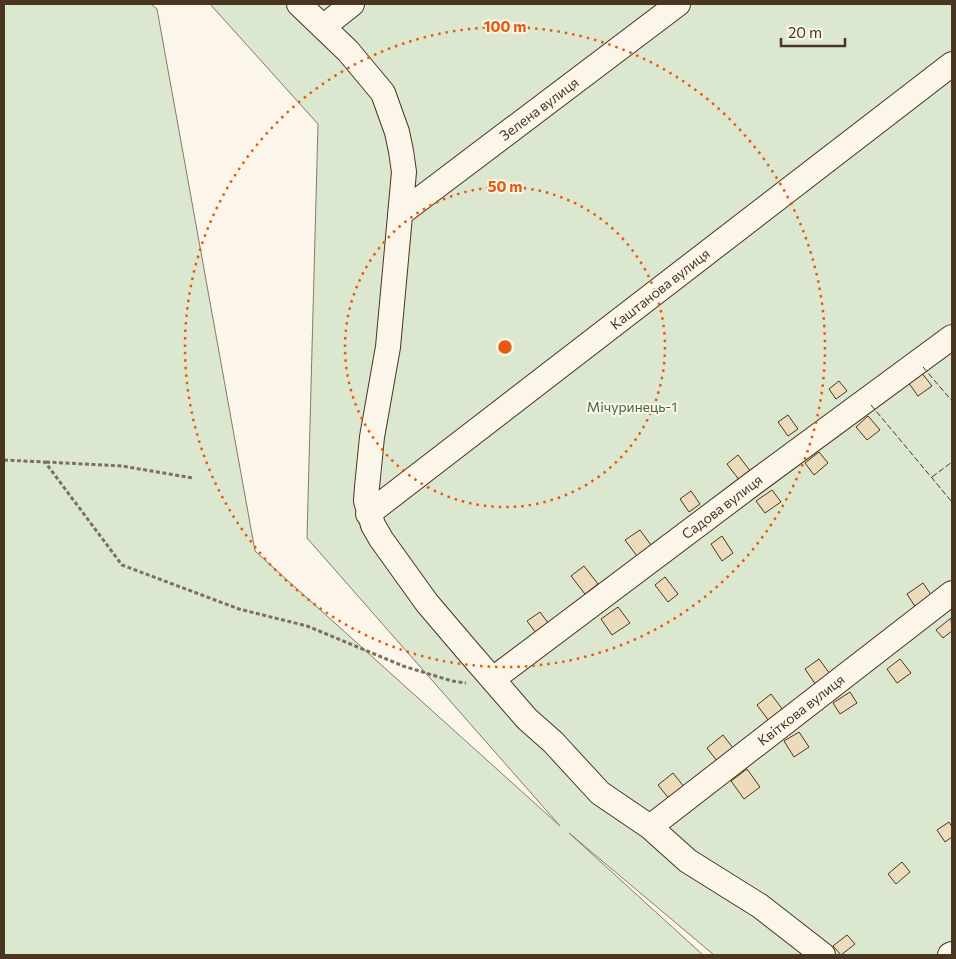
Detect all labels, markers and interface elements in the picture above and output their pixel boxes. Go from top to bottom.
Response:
scale bar [781,15,845,47]
text: 100 m [484,17,526,35]
text: 20 m [788,23,822,41]
street label: Зелена вулиця [496,73,582,144]
text: 50 m [488,177,522,195]
street label: Каштанова вулиця [607,244,713,333]
centre of rings [496,338,514,356]
park label: Мічуринець-1 [587,398,677,415]
street label: Садова вулиця [678,471,765,542]
street label: Квіткова вулиця [754,670,848,749]

